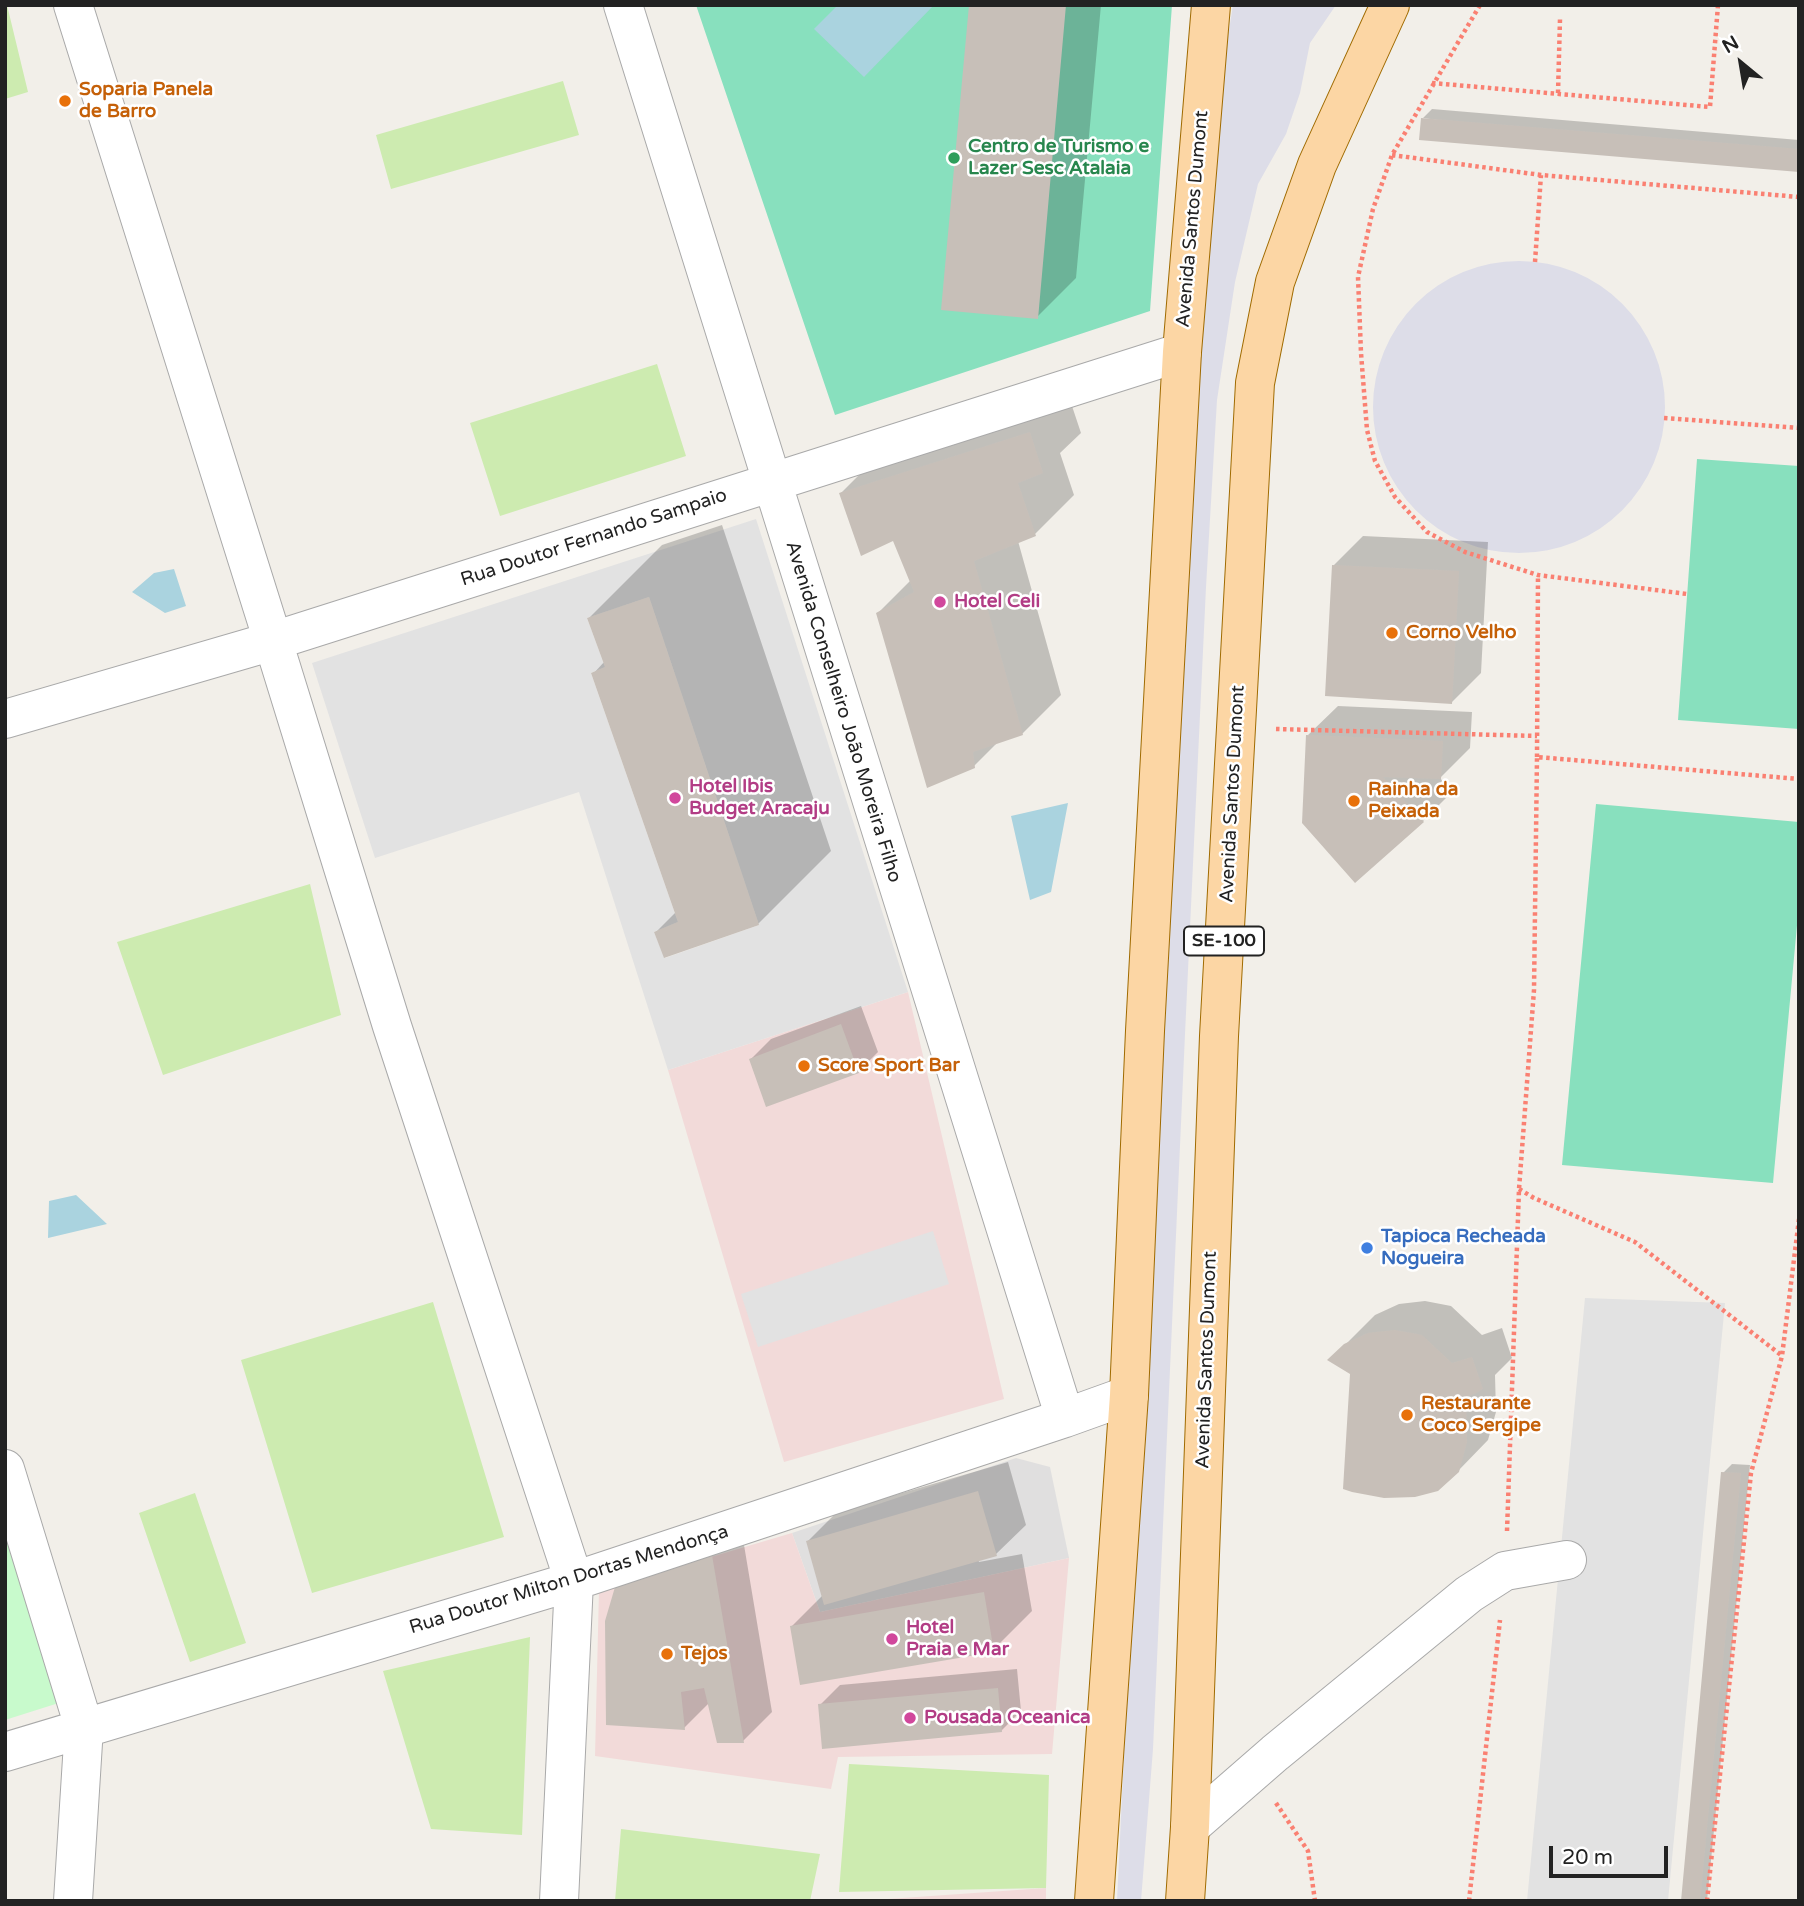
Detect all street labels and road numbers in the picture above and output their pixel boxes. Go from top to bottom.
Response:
street label: Avenida Santos Dumont [1172,110,1214,328]
street label: Rua Doutor Fernando Sampaio [458,484,730,592]
street label: Avenida Conselheiro João Moreira Filho [780,539,906,885]
street label: Avenida Santos Dumont [1216,685,1250,903]
road number: SE-100 [1184,926,1264,956]
street label: Avenida Santos Dumont [1192,1251,1222,1469]
street label: Rua Doutor Milton Dortas Mendonça [407,1520,731,1640]

